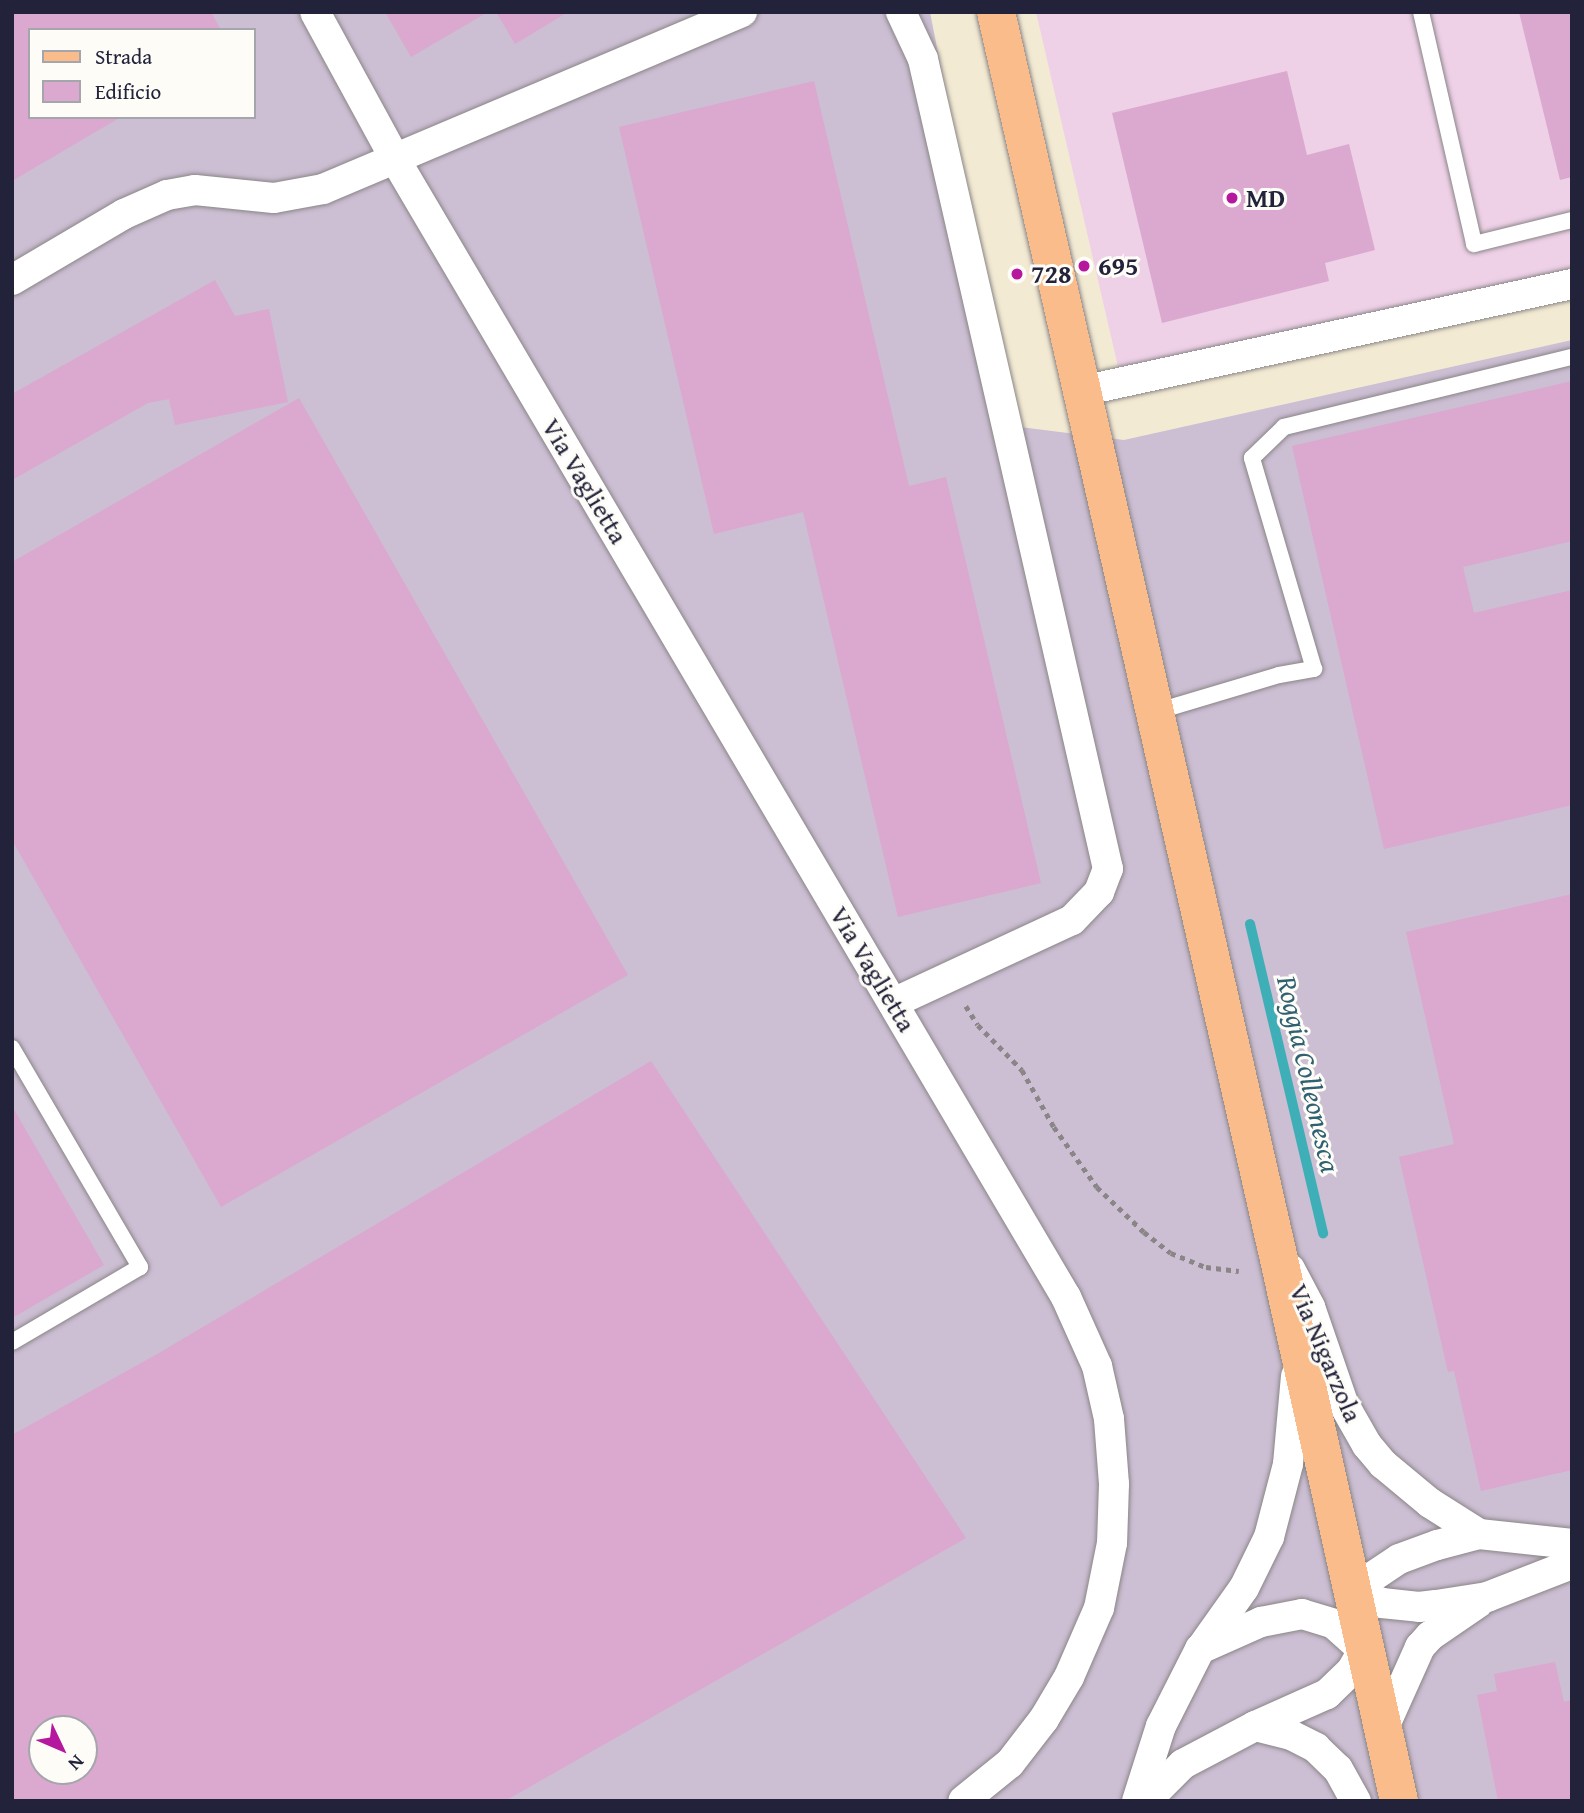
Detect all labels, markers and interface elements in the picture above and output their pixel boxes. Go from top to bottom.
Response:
legend [28,28,256,119]
text: Strada [95,41,152,72]
text: Edificio [95,76,161,107]
place label: MD [1246,182,1285,214]
marker: MD [1224,190,1240,206]
place label: 695 [1098,250,1138,282]
place label: 728 [1031,258,1071,290]
marker: 695 [1076,258,1092,274]
marker: 728 [1009,266,1025,282]
street label: Via Vaglietta [535,413,635,549]
street label: Via Vaglietta [823,901,923,1037]
water label: Roggia Colleonesca [1270,972,1348,1176]
street label: Via Nigarzola [1283,1279,1369,1427]
north arrow [28,1715,98,1785]
text: N [62,1749,91,1777]

